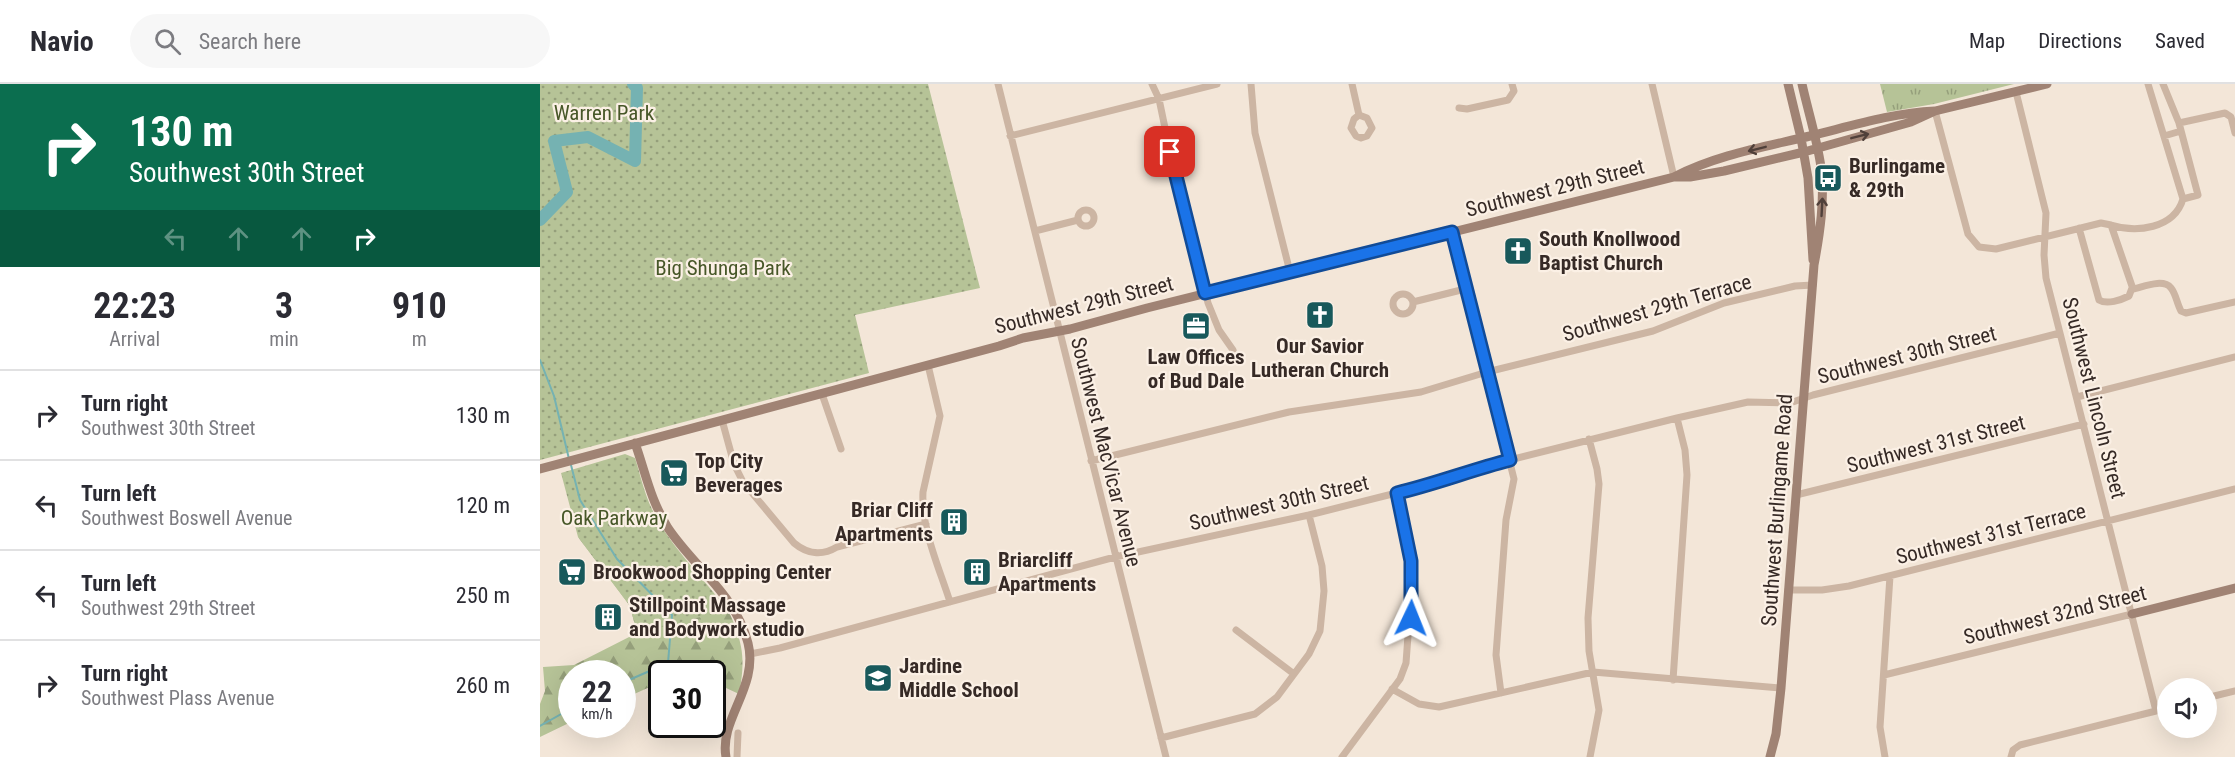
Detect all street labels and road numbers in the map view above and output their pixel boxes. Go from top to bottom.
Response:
street label: Southwest 29th Street [1463,154,1647,222]
street label: Southwest 29th Terrace [1560,270,1754,346]
street label: Southwest 29th Street [992,271,1176,339]
street label: Southwest Lincoln Street [2057,295,2131,501]
street label: Southwest 30th Street [1815,321,1999,389]
street label: Southwest MacVicar Avenue [1066,335,1146,569]
street label: Southwest Burlingame Road [1757,393,1797,627]
street label: Southwest 31st Street [1845,410,2027,478]
street label: Southwest 30th Street [1187,471,1371,535]
street label: Southwest 31st Terrace [1894,499,2089,569]
street label: Southwest 32nd Street [1961,581,2149,649]

